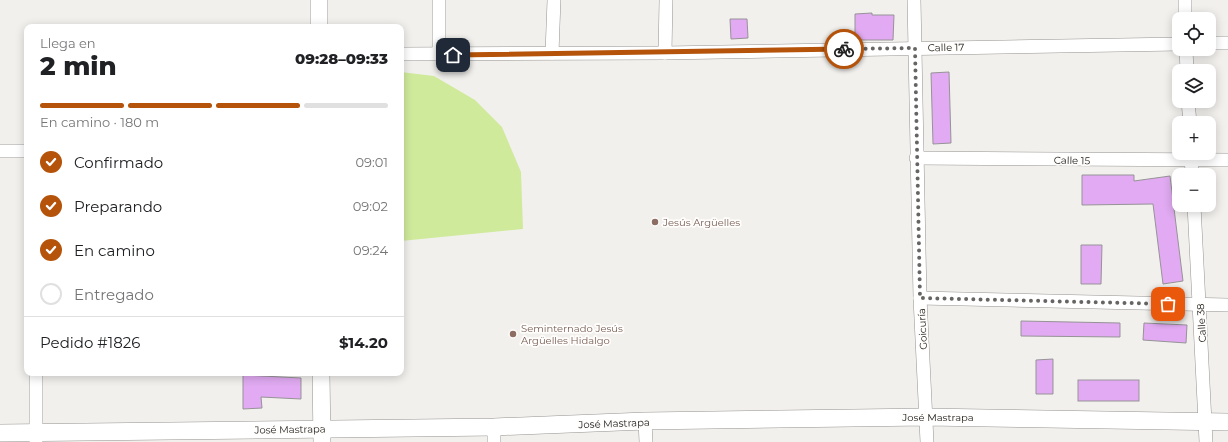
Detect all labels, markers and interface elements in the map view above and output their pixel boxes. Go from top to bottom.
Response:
map controls [1172,12,1216,212]
button: locate [1172,12,1216,56]
courier [824,29,864,69]
text: Llega en [40,35,96,51]
pin [436,38,470,72]
icon: bike [833,38,855,60]
street label: Calle 17 [928,41,964,54]
icon: home [442,44,464,66]
text: 09:28–09:33 [295,49,388,68]
text: 2 min [40,50,117,82]
button: layers [1172,64,1216,108]
text: En camino · 180 m [40,114,159,130]
button: + [1172,116,1216,160]
icon: check [40,151,62,173]
text: Confirmado [74,153,163,172]
text: 09:01 [355,154,388,170]
street label: Calle 15 [1054,154,1091,167]
button: − [1172,168,1216,212]
icon: check [40,195,62,217]
text: Preparando [74,197,162,216]
text: 09:02 [353,198,388,214]
place label: Jesús Argüelles [662,216,740,229]
marker: Jesús Argüelles [650,217,660,227]
icon: check [40,239,62,261]
text: En camino [74,241,155,260]
text: 09:24 [353,242,388,258]
text: Entregado [74,285,154,304]
pin [1151,287,1185,321]
icon: bag [1157,293,1179,315]
street label: Calle 38 [1194,303,1209,343]
street label: Goicuría [915,308,930,350]
place label: Seminternado Jesús Argüelles Hidalgo [521,322,623,347]
marker: Seminternado Jesús Argüelles Hidalgo [508,329,518,339]
text: Pedido #1826 [40,333,140,352]
text: $14.20 [339,333,388,352]
street label: José Mastrapa [901,411,974,424]
street label: José Mastrapa [577,416,650,431]
street label: José Mastrapa [253,422,326,437]

